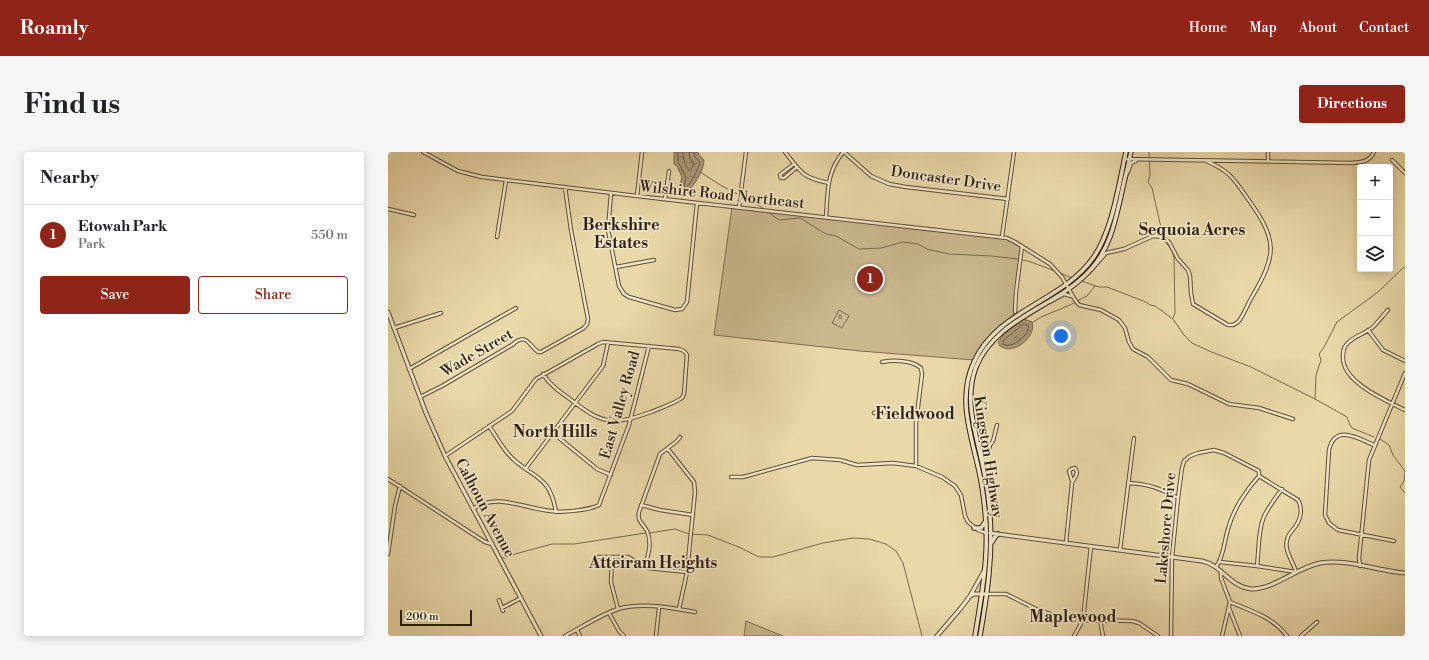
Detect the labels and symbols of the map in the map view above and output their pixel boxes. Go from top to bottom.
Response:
street label: Doncaster Drive [890,162,1002,196]
street label: Wilshire Road Northeast [638,177,806,213]
district label: Berkshire Estates [582,215,660,253]
district label: Sequoia Acres [1139,220,1245,240]
pin: 1 [857,264,883,294]
street label: Wade Street [437,324,517,382]
your location [1051,326,1071,346]
street label: East Valley Road [595,348,645,461]
street label: Kingston Highway [969,394,1007,520]
district label: Fieldwood [875,404,955,424]
district label: North Hills [513,422,597,442]
street label: Calhoun Avenue [451,455,519,561]
street label: Lakeshore Drive [1152,471,1180,585]
district label: Atteiram Heights [588,553,717,573]
district label: Maplewood [1029,607,1117,627]
scale bar [400,608,472,627]

